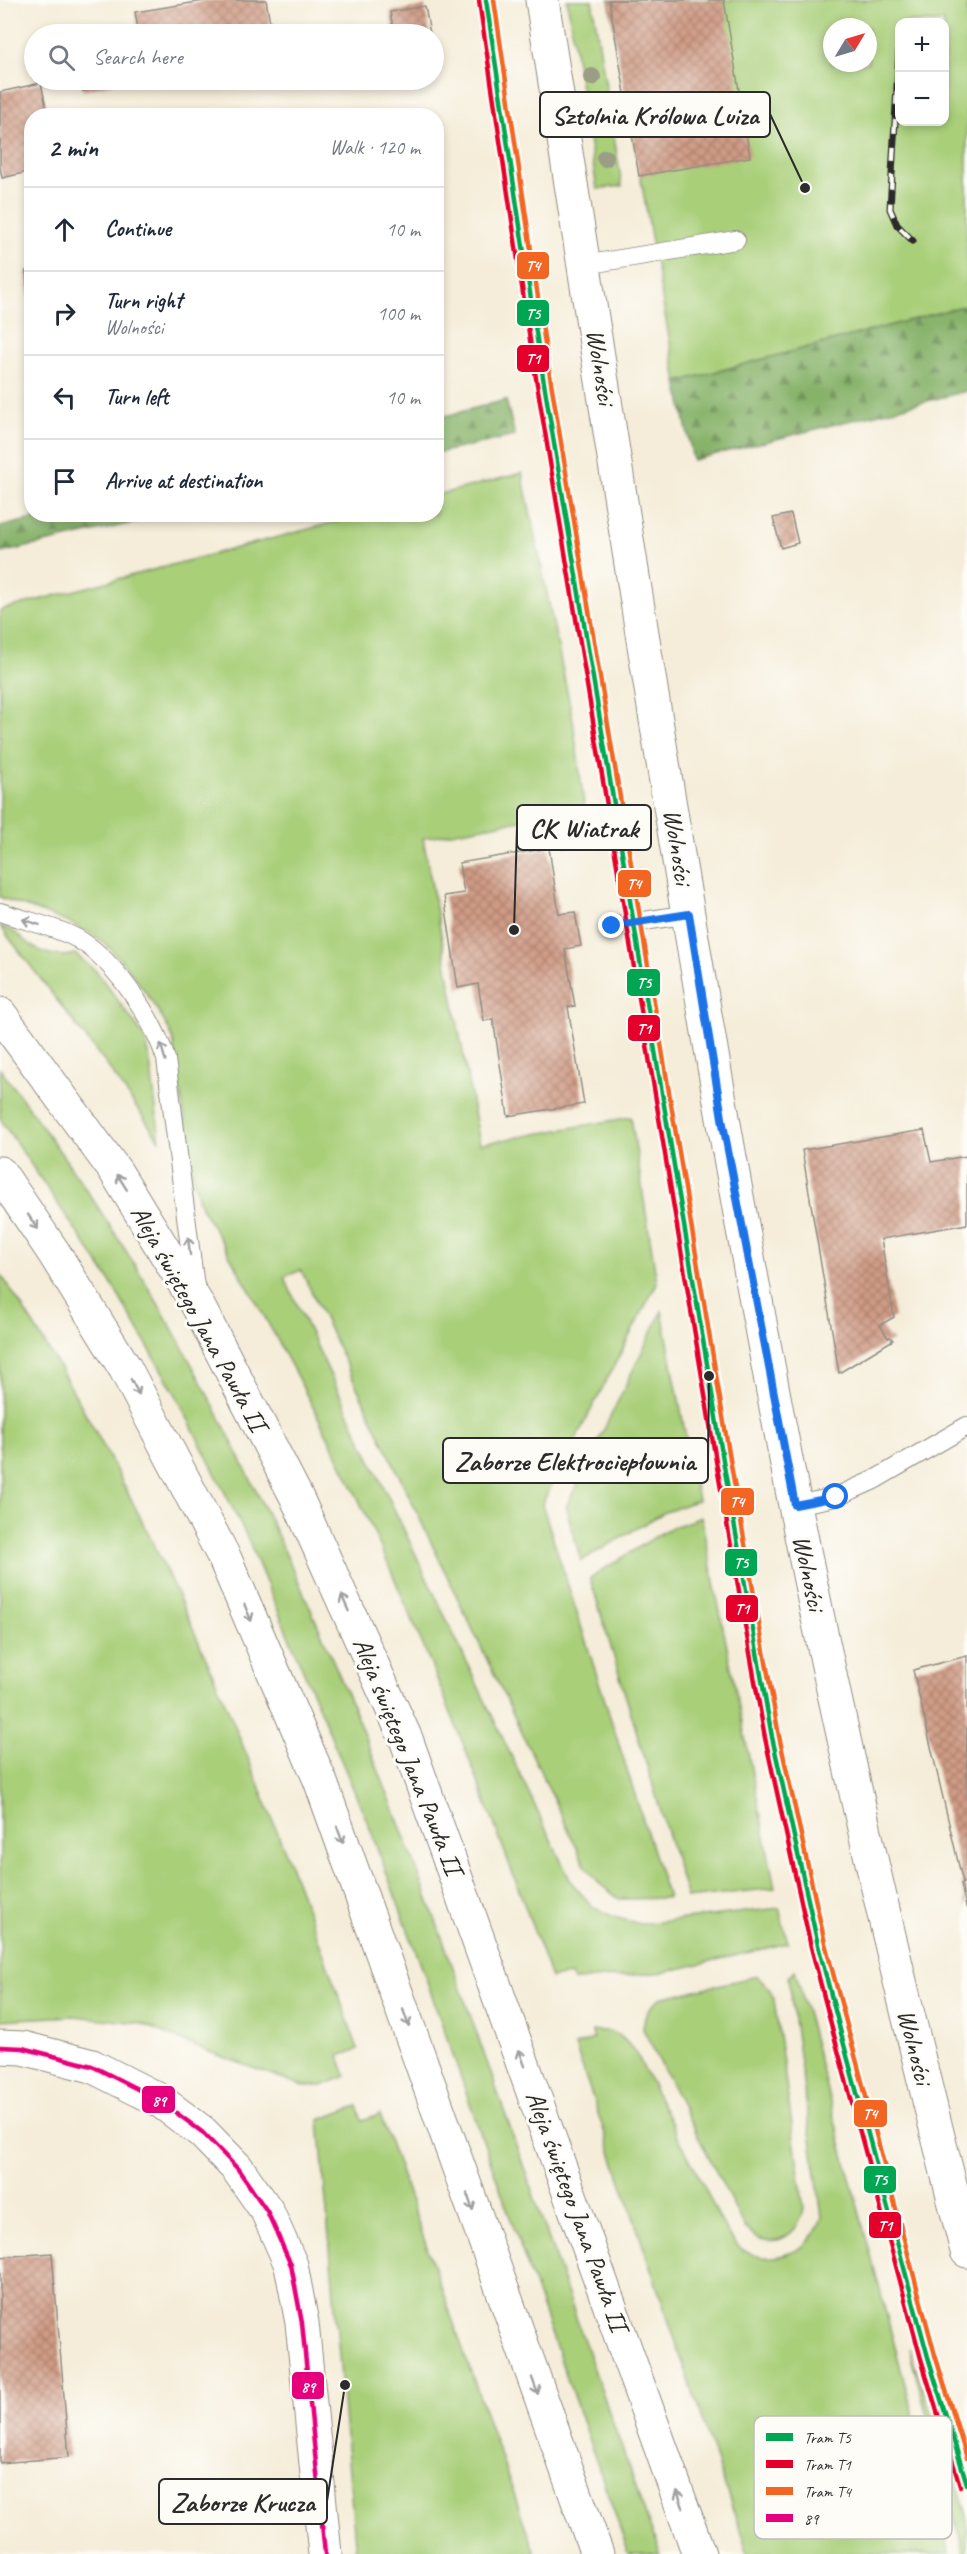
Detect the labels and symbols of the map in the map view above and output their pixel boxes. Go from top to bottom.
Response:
north arrow [823,18,877,72]
callout: Sztolnia Królowa Luiza [540,92,770,137]
text: Sztolnia Królowa Luiza [552,98,760,132]
line badge: T4 [516,251,550,280]
text: T4 [526,256,542,276]
line badge: T5 [516,299,550,327]
text: T5 [526,304,542,324]
street label: Wolności [579,327,624,410]
line badge: T1 [516,344,550,373]
text: T1 [526,349,542,369]
callout: CK Wiatrak [517,805,651,850]
street label: Wolności [656,807,701,890]
text: CK Wiatrak [530,811,641,845]
line badge: T4 [617,869,652,898]
text: T4 [627,874,643,894]
route end [598,912,624,938]
one-way arrow [22,916,41,927]
line badge: T5 [626,968,661,997]
text: T5 [637,973,653,993]
line badge: T1 [627,1014,661,1042]
text: T1 [637,1019,653,1039]
one-way arrow [157,1043,169,1062]
one-way arrow [115,1174,127,1191]
street label: Aleja świętego Jana Pawła II [123,1199,277,1442]
one-way arrow [27,1213,39,1229]
one-way arrow [184,1236,195,1256]
one-way arrow [130,1378,141,1396]
callout: Zaborze Elektrociepłownia [443,1438,708,1483]
text: Zaborze Elektrociepłownia [455,1444,698,1478]
route start [822,1483,848,1509]
line badge: T4 [720,1487,755,1516]
text: T4 [730,1492,746,1512]
street label: Wolności [785,1532,834,1617]
line badge: T5 [724,1548,758,1577]
text: T5 [734,1553,750,1573]
one-way arrow [338,1594,350,1612]
line badge: T1 [725,1594,759,1623]
text: T1 [735,1599,751,1619]
one-way arrow [243,1603,254,1622]
street label: Aleja świętego Jana Pawła II [345,1633,473,1885]
one-way arrow [335,1825,346,1844]
street label: Wolności [890,2006,941,2091]
one-way arrow [402,2008,413,2027]
one-way arrow [516,2049,527,2068]
line badge: 89 [141,2085,176,2114]
street label: Aleja świętego Jana Pawła II [518,2087,638,2341]
text: 89 [152,2091,168,2111]
line badge: T4 [853,2099,888,2128]
text: T4 [863,2104,879,2124]
line badge: T5 [863,2165,897,2194]
text: T5 [873,2170,889,2190]
one-way arrow [465,2193,476,2211]
line badge: T1 [868,2211,902,2239]
text: T1 [878,2216,894,2236]
line badge: 89 [291,2371,325,2400]
one-way arrow [531,2376,542,2395]
text: 89 [301,2377,317,2397]
legend [754,2416,952,2539]
text: Tram T5 [804,2428,852,2448]
text: Tram T1 [804,2455,852,2475]
callout: Zaborze Krucza [159,2479,327,2524]
text: Tram T4 [804,2482,853,2502]
text: Zaborze Krucza [171,2485,317,2519]
one-way arrow [673,2490,684,2509]
text: 89 [804,2509,820,2529]

